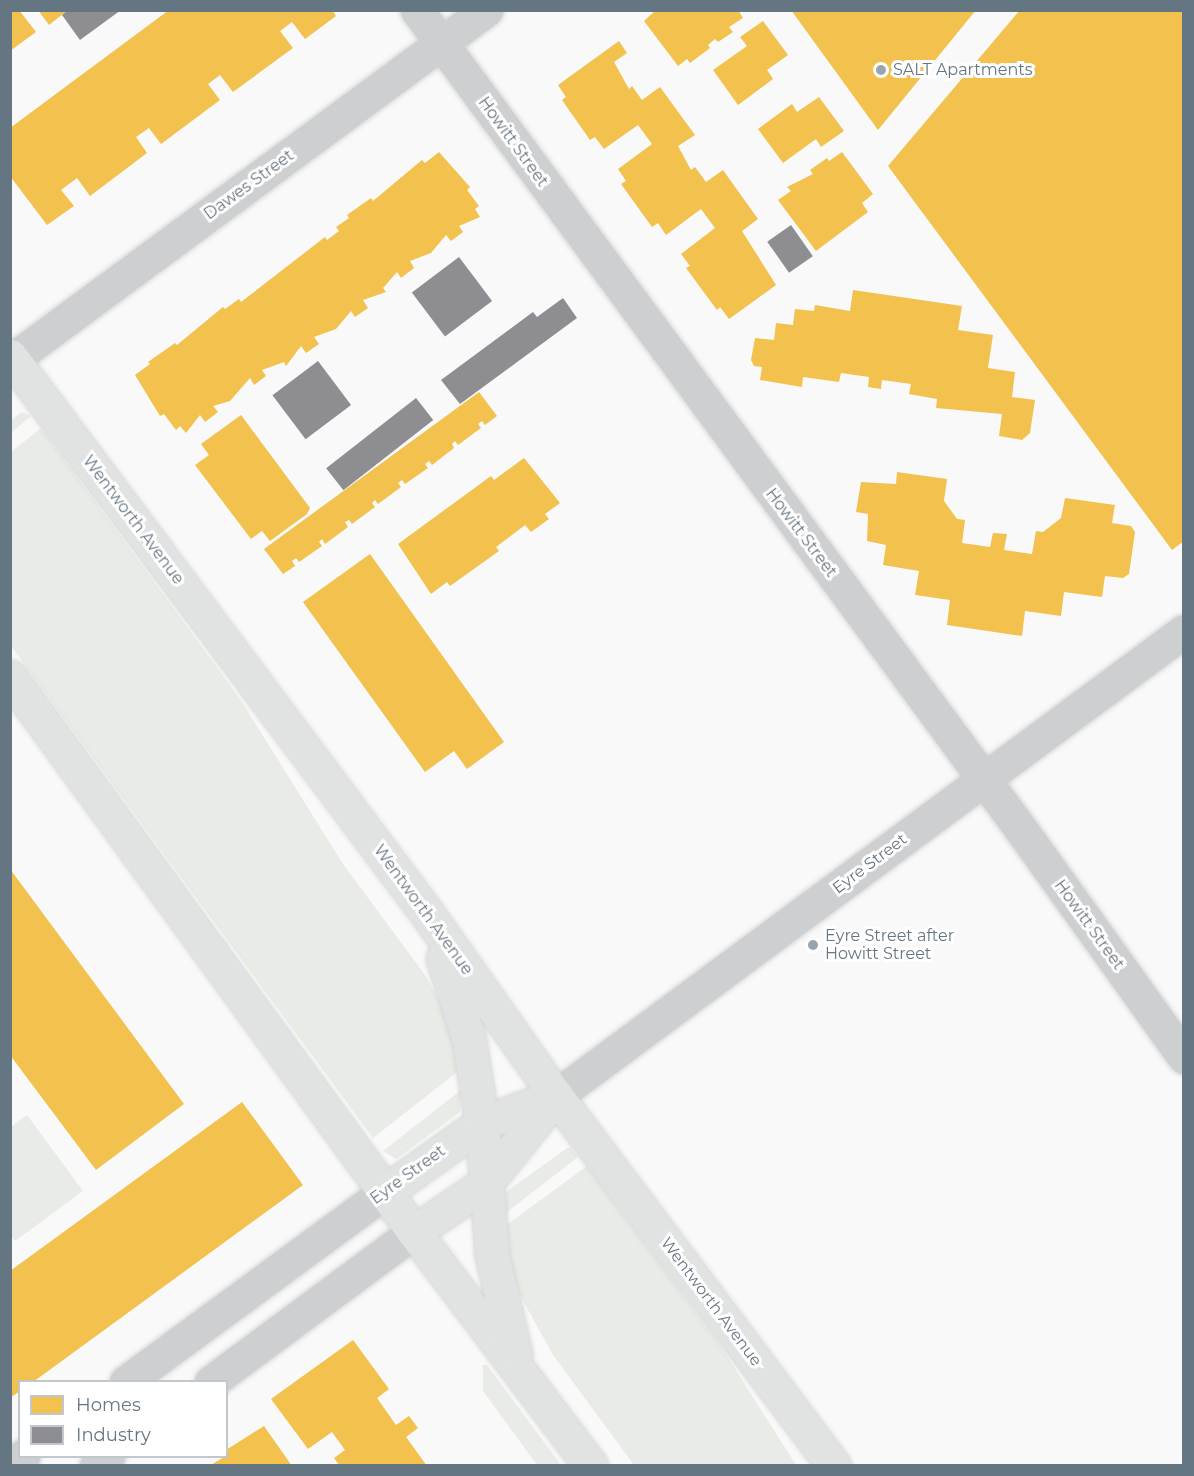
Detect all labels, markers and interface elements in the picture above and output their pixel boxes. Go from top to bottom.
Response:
place label: SALT Apartments [893,60,1032,80]
marker: SALT Apartments [874,63,888,77]
street label: Howitt Street [474,93,552,191]
street label: Dawes Street [200,146,298,224]
street label: Wentworth Avenue [78,452,188,588]
street label: Howitt Street [761,485,841,581]
street label: Eyre Street [829,830,911,898]
street label: Wentworth Avenue [369,841,477,979]
street label: Howitt Street [1050,876,1128,974]
place label: Eyre Street after Howitt Street [825,926,954,964]
marker: Eyre Street after Howitt Street [806,938,820,952]
street label: Eyre Street [367,1141,449,1209]
street label: Wentworth Avenue [656,1234,766,1370]
legend [18,1380,228,1458]
text: Homes [76,1394,141,1416]
text: Industry [76,1424,151,1446]

